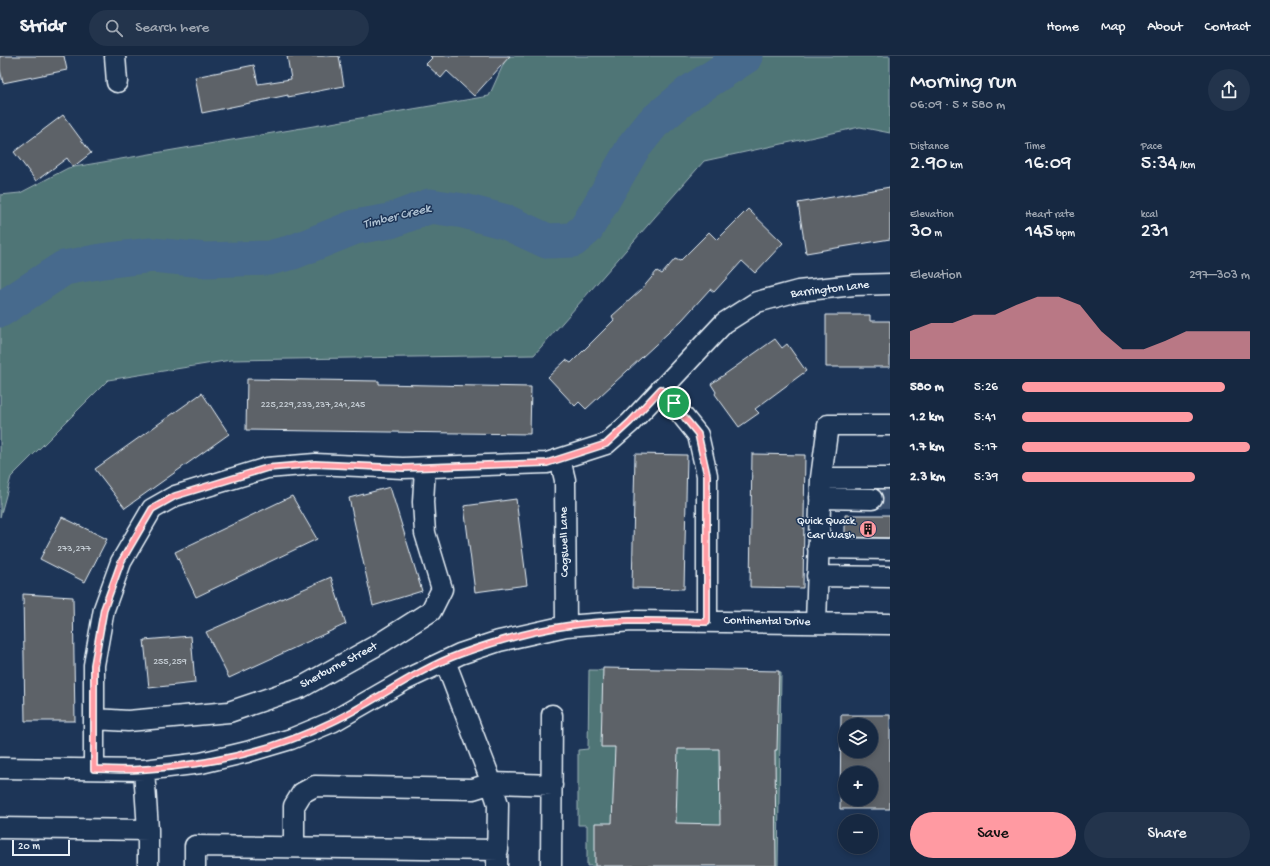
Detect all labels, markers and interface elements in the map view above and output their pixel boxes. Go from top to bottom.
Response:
search box [89,10,369,46]
text: Stridr [20,16,65,39]
icon: search [103,17,125,39]
text: Search here [135,19,209,37]
text: Home [1047,19,1079,36]
text: Map [1101,19,1125,36]
text: About [1147,19,1183,36]
text: Contact [1205,19,1250,36]
button: share [1208,69,1250,111]
text: Morning run [910,70,1016,96]
text: 06:09 · 5 × 580 m [910,98,1005,113]
text: Distance [910,141,949,153]
text: Time [1025,141,1045,153]
text: Pace [1141,141,1162,153]
text: 2.90 [910,153,947,176]
text: 16:09 [1025,153,1071,176]
text: 5:34 [1141,153,1177,176]
text: km [947,160,963,172]
text: /km [1177,160,1195,172]
water label: Timber Creek [362,201,434,233]
text: Elevation [910,209,954,221]
text: Heart rate [1025,209,1075,221]
text: kcal [1141,209,1158,221]
text: 30 [910,221,932,244]
text: 145 [1025,221,1053,244]
text: 231 [1141,221,1169,244]
text: m [932,228,942,240]
text: bpm [1053,228,1075,240]
text: Elevation [910,268,962,283]
text: 297–303 m [1189,268,1250,283]
street label: Barrington Lane [789,278,871,302]
text: 580 m [910,380,944,395]
text: 5:26 [974,380,998,395]
pin [657,386,691,420]
icon: arrive [663,392,685,414]
house number: 225,229,233,237,241,245 [261,399,365,411]
text: 1.2 km [910,410,944,425]
text: 5:41 [974,410,996,425]
text: 1.7 km [910,440,944,455]
text: 5:17 [974,440,997,455]
text: 2.3 km [910,470,945,485]
text: 5:39 [974,470,998,485]
street label: Cogswell Lane [557,506,573,577]
place label: Quick Quack Car Wash [797,515,857,543]
building icon: Quick Quack Car Wash [858,519,878,539]
house number: 273,277 [57,543,92,555]
street label: Continental Drive [724,614,811,630]
street label: Sherburne Street [298,639,381,692]
house number: 255,259 [153,656,187,668]
map controls [838,718,878,854]
button: layers [838,718,878,758]
button: + [838,766,878,806]
button: Save [910,812,1076,858]
button: Share [1084,812,1250,858]
button: − [838,814,878,854]
scale bar [12,838,70,857]
text: 20 m [18,841,40,853]

